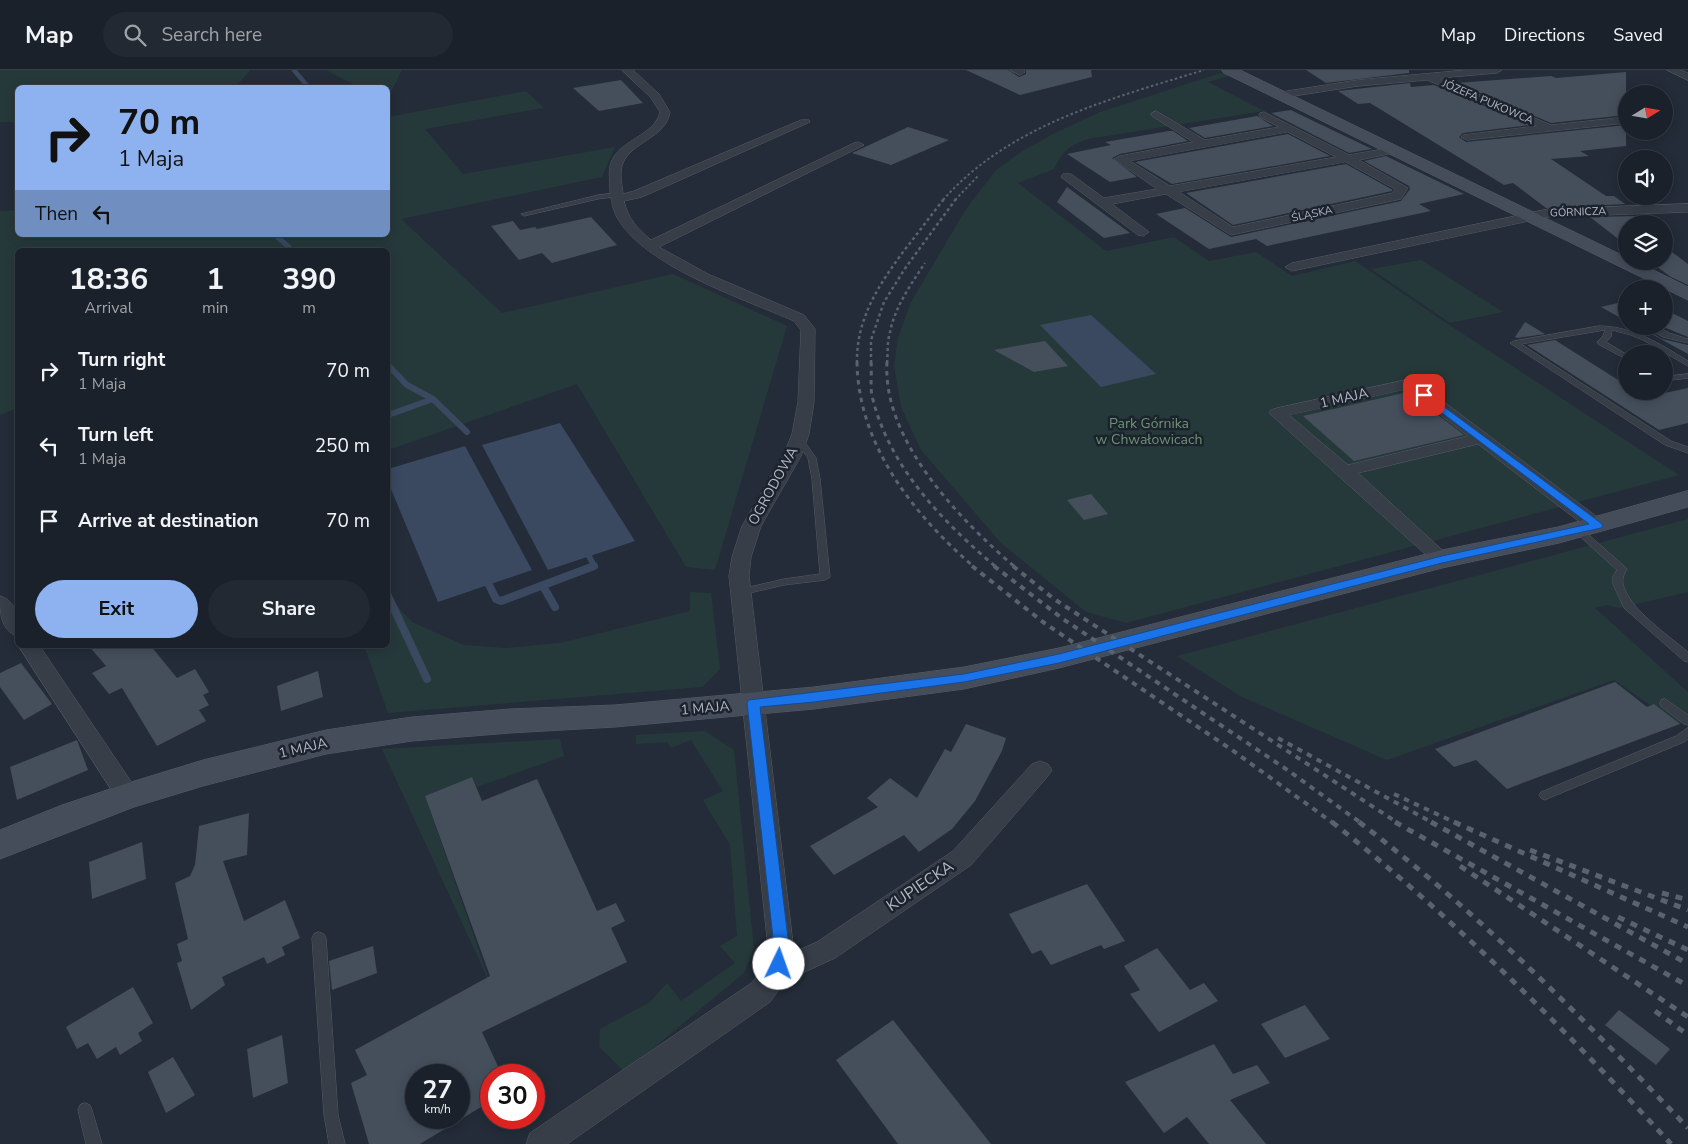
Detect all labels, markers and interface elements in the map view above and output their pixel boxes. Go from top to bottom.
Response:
search box [103,12,453,57]
text: Map [25,19,73,51]
icon: search [121,21,149,49]
text: Search here [161,22,262,48]
text: Map [1441,23,1476,47]
text: Directions [1504,23,1585,47]
text: Saved [1613,23,1663,47]
street label: JÓZEFA PUKOWCA [1439,75,1536,128]
north arrow [1618,85,1672,140]
map controls [1618,85,1673,400]
text: 70 m [118,99,200,146]
icon: right [35,105,100,170]
text: 1 Maja [118,144,184,174]
button: sound [1618,150,1673,205]
icon: left [88,200,116,228]
text: Then [35,201,78,227]
street label: ŚLĄSKA [1290,201,1334,226]
street label: GÓRNICZA [1549,203,1606,220]
button: layers [1618,215,1673,270]
text: 18:36 [69,259,148,300]
text: 1 [206,259,224,300]
text: 390 [282,259,336,300]
button: + [1618,280,1673,335]
text: Arrival [84,297,133,319]
text: min [202,297,228,319]
text: m [302,297,316,319]
button: − [1618,345,1673,400]
text: Turn right [78,347,165,373]
icon: right [35,357,63,385]
text: 70 m [326,358,370,384]
text: 1 Maja [78,373,126,395]
pin [1403,374,1445,416]
icon: arrive [1410,381,1438,409]
street label: 1 MAJA [1318,383,1370,413]
park label: Park Górnika w Chwałowicach [1096,414,1202,449]
text: Turn left [78,422,153,448]
icon: left [35,432,63,460]
text: 250 m [315,433,370,459]
street label: OGRODOWA [744,443,802,529]
text: 1 Maja [78,448,126,470]
icon: arrive [35,507,63,535]
text: Arrive at destination [78,508,259,534]
text: 70 m [326,508,370,534]
button: Exit [35,580,198,638]
button: Share [208,580,370,638]
street label: 1 MAJA [680,696,730,720]
street label: 1 MAJA [277,733,329,763]
street label: KUPIECKA [882,855,958,917]
position arrow [752,937,804,989]
speed limit sign: 30 [480,1064,545,1129]
text: 27 [422,1073,453,1107]
text: km/h [424,1101,451,1117]

